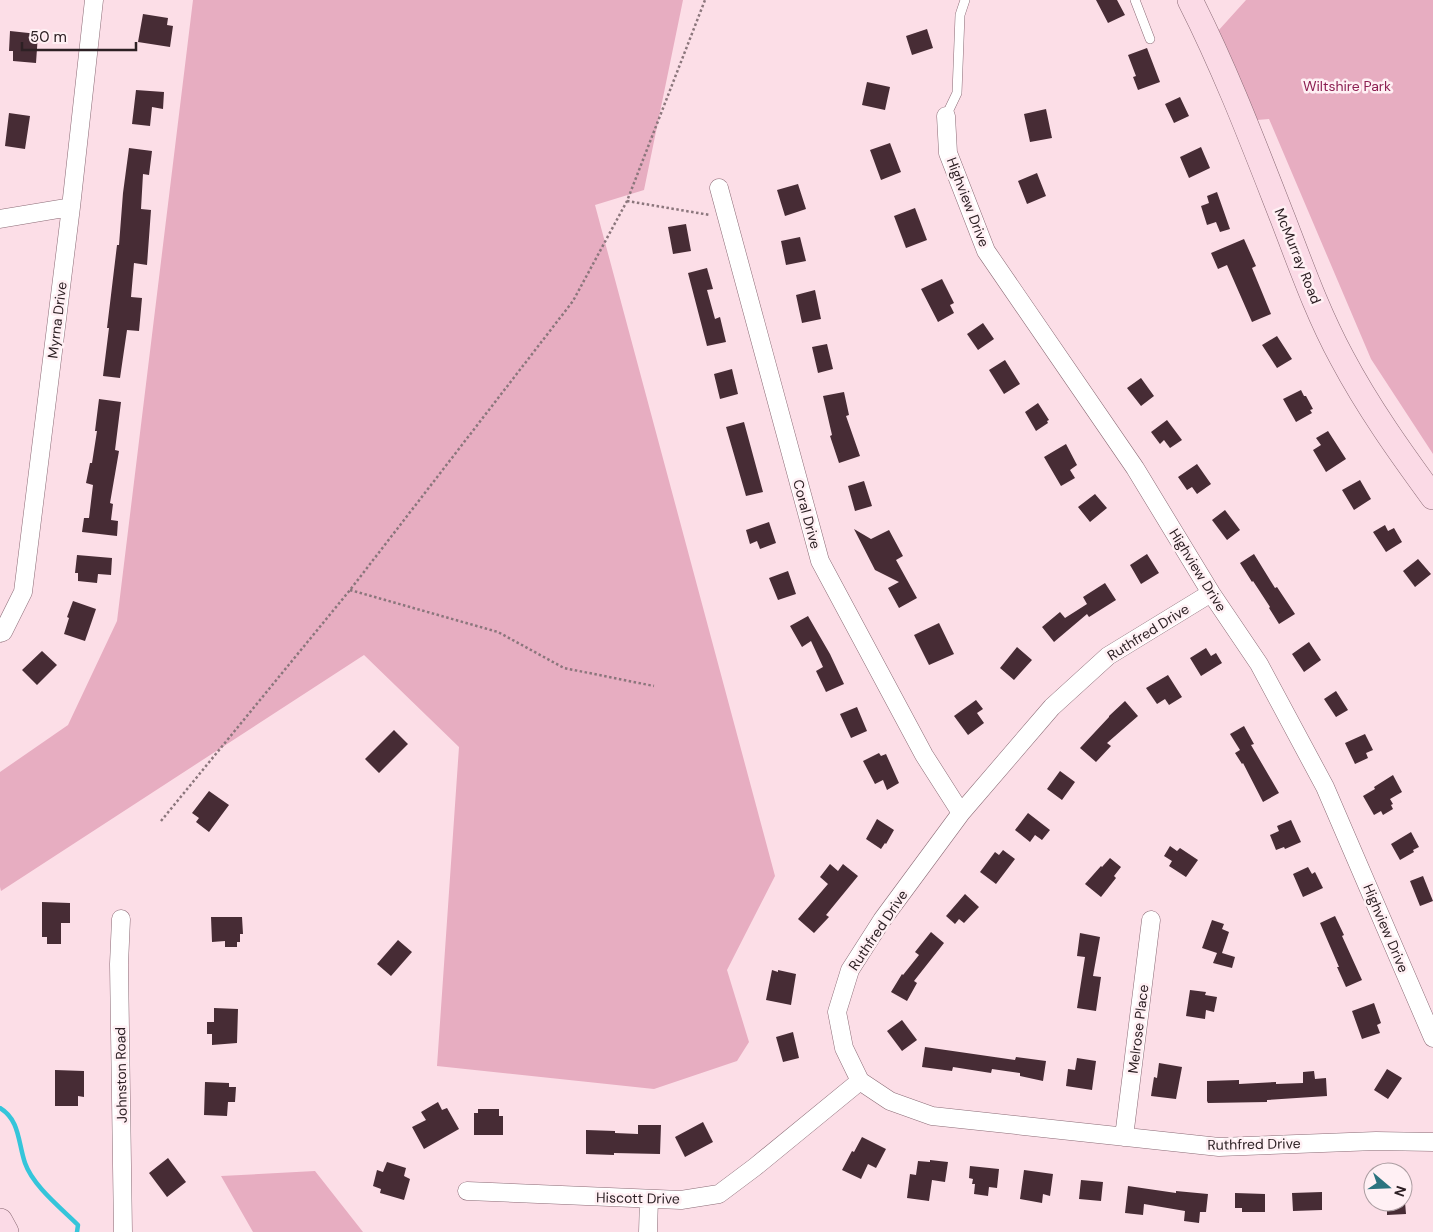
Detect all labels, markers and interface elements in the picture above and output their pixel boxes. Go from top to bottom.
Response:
scale bar [22,20,136,52]
text: 50 m [30,27,67,47]
park label: Wiltshire Park [1303,77,1391,95]
street label: Highview Drive [943,155,993,249]
street label: McMurray Road [1271,206,1325,306]
street label: Myrna Drive [43,281,71,359]
street label: Coral Drive [789,477,825,551]
street label: Highview Drive [1165,525,1231,615]
street label: Ruthfred Drive [1104,600,1192,664]
street label: Highview Drive [1359,881,1413,975]
street label: Ruthfred Drive [844,886,912,974]
street label: Melrose Place [1124,983,1152,1075]
street label: Johnston Road [111,1027,131,1123]
street label: Ruthfred Drive [1207,1134,1301,1154]
north arrow [1363,1162,1413,1212]
text: N [1390,1183,1410,1199]
street label: Hiscott Drive [596,1188,680,1208]

